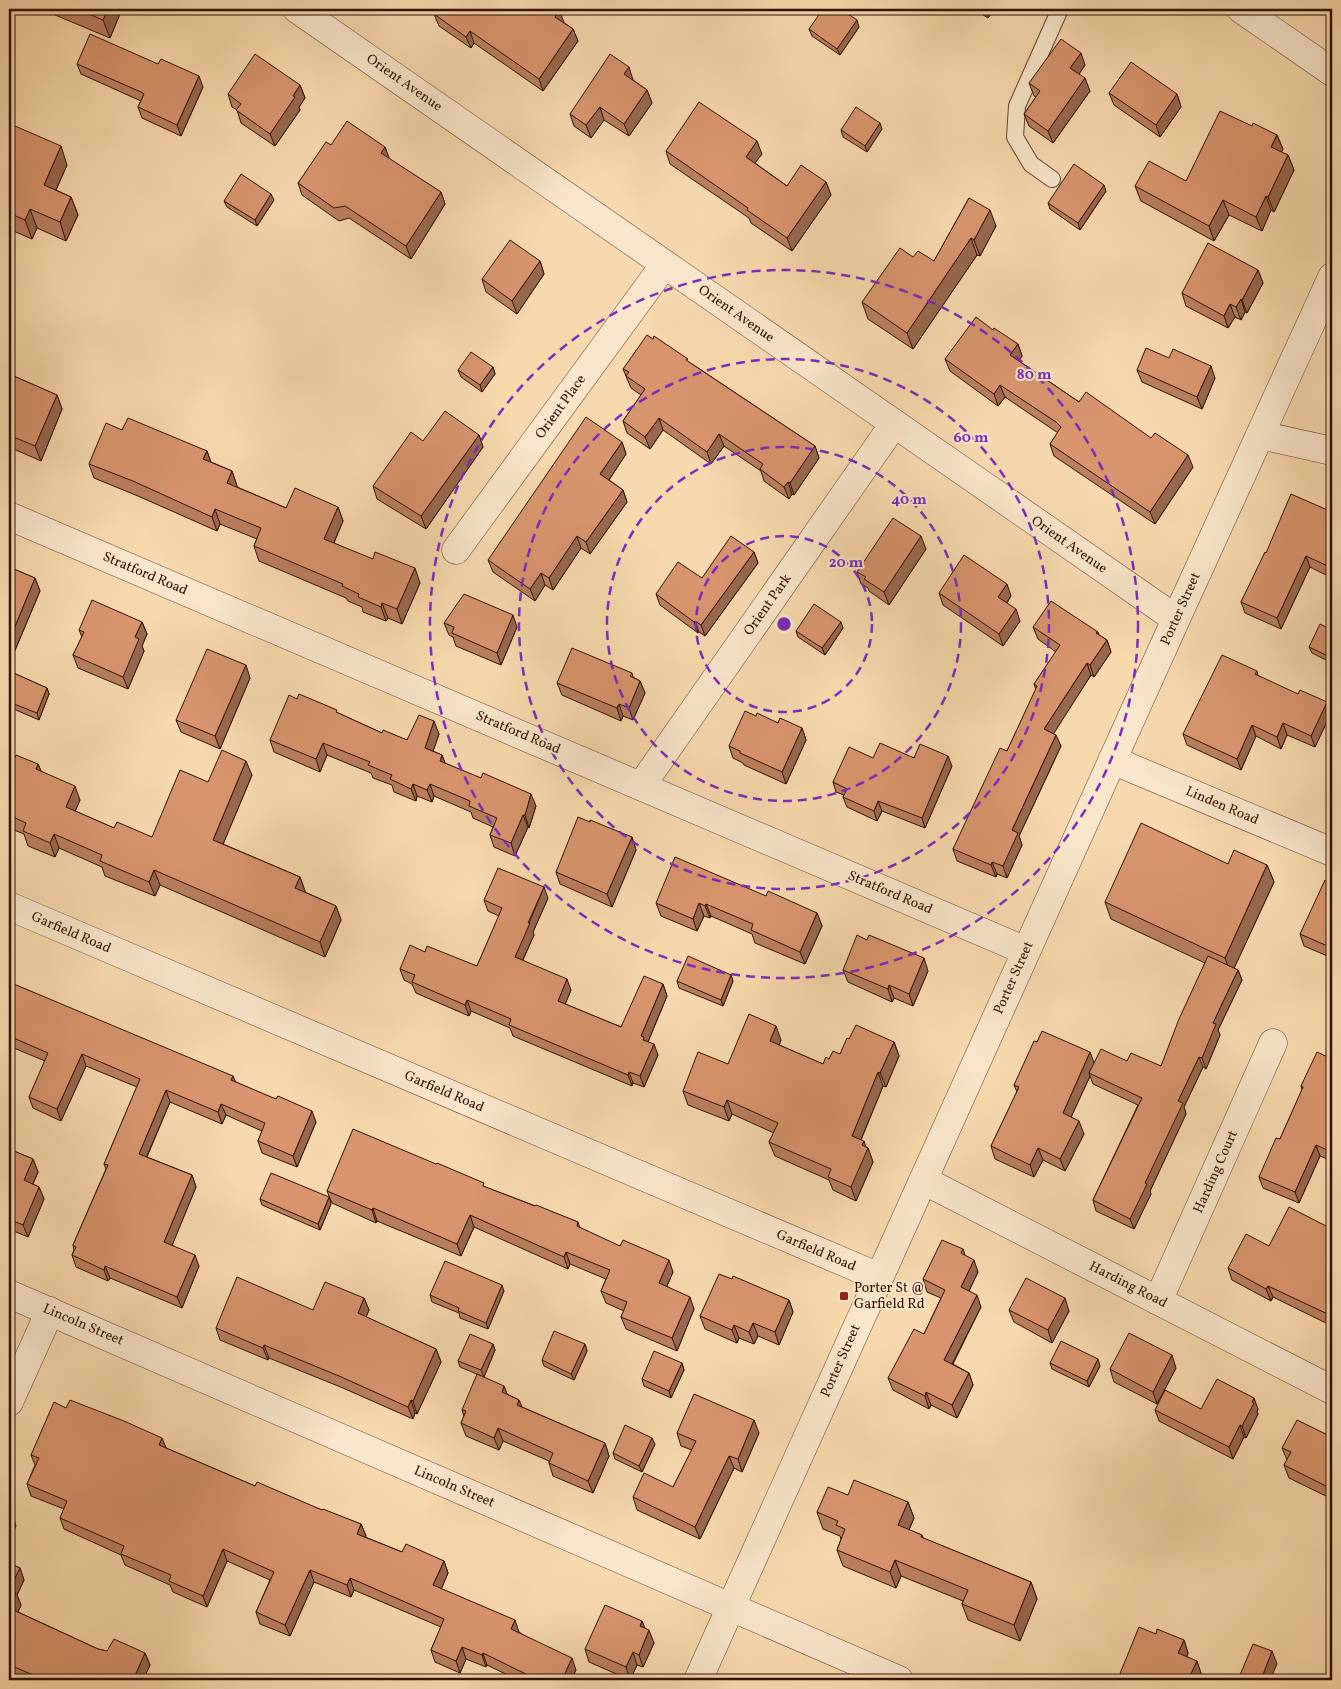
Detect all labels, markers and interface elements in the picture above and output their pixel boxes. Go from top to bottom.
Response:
street label: Orient Avenue [362,50,446,116]
street label: Orient Avenue [694,281,778,347]
text: 80 m [1017,365,1052,386]
street label: Orient Place [531,371,591,443]
text: 60 m [954,428,989,449]
text: 40 m [891,490,927,511]
street label: Orient Avenue [1027,512,1111,578]
street label: Stratford Road [100,548,191,600]
text: 20 m [829,553,864,574]
street label: Porter Street [1156,569,1206,648]
street label: Orient Park [740,570,797,640]
centre of rings [775,615,793,633]
street label: Stratford Road [473,707,564,759]
street label: Linden Road [1183,782,1262,830]
street label: Stratford Road [845,867,936,919]
street label: Garfield Road [28,908,114,958]
street label: Porter Street [989,938,1039,1017]
street label: Garfield Road [401,1067,487,1117]
street label: Harding Court [1189,1127,1243,1217]
street label: Garfield Road [773,1226,859,1276]
street label: Harding Road [1086,1257,1170,1313]
place label: Porter St @ Garfield Rd [854,1279,925,1314]
marker: Porter St @ Garfield Rd [838,1290,850,1302]
street label: Lincoln Street [40,1299,126,1351]
street label: Porter Street [816,1321,866,1400]
street label: Lincoln Street [411,1461,497,1513]

